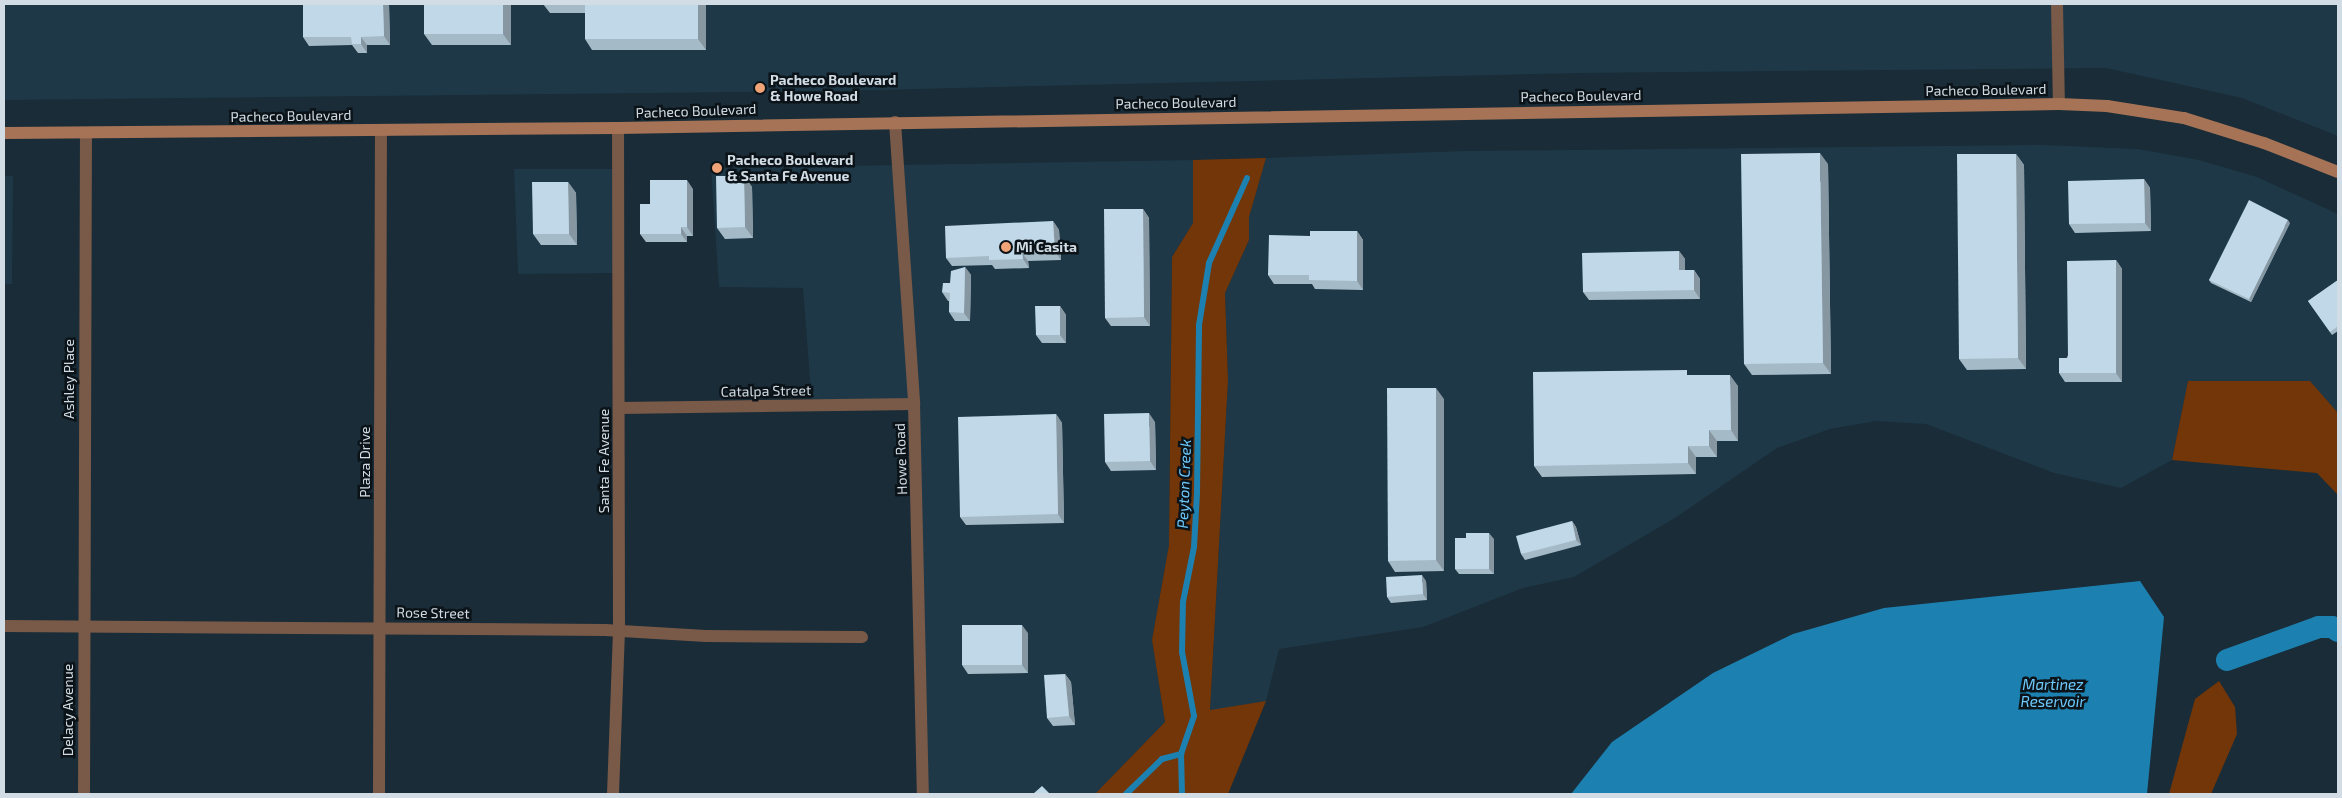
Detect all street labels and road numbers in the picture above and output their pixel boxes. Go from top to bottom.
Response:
street label: Pacheco Boulevard [1925,81,2047,99]
street label: Pacheco Boulevard [1520,87,1642,105]
street label: Pacheco Boulevard [1115,94,1237,112]
street label: Pacheco Boulevard [635,100,757,122]
street label: Pacheco Boulevard [230,107,352,125]
street label: Ashley Place [61,339,77,419]
street label: Catalpa Street [721,382,811,400]
street label: Santa Fe Avenue [596,409,612,513]
street label: Howe Road [891,423,911,495]
street label: Plaza Drive [357,426,373,498]
street label: Rose Street [396,604,470,622]
street label: Delacy Avenue [60,664,76,756]

